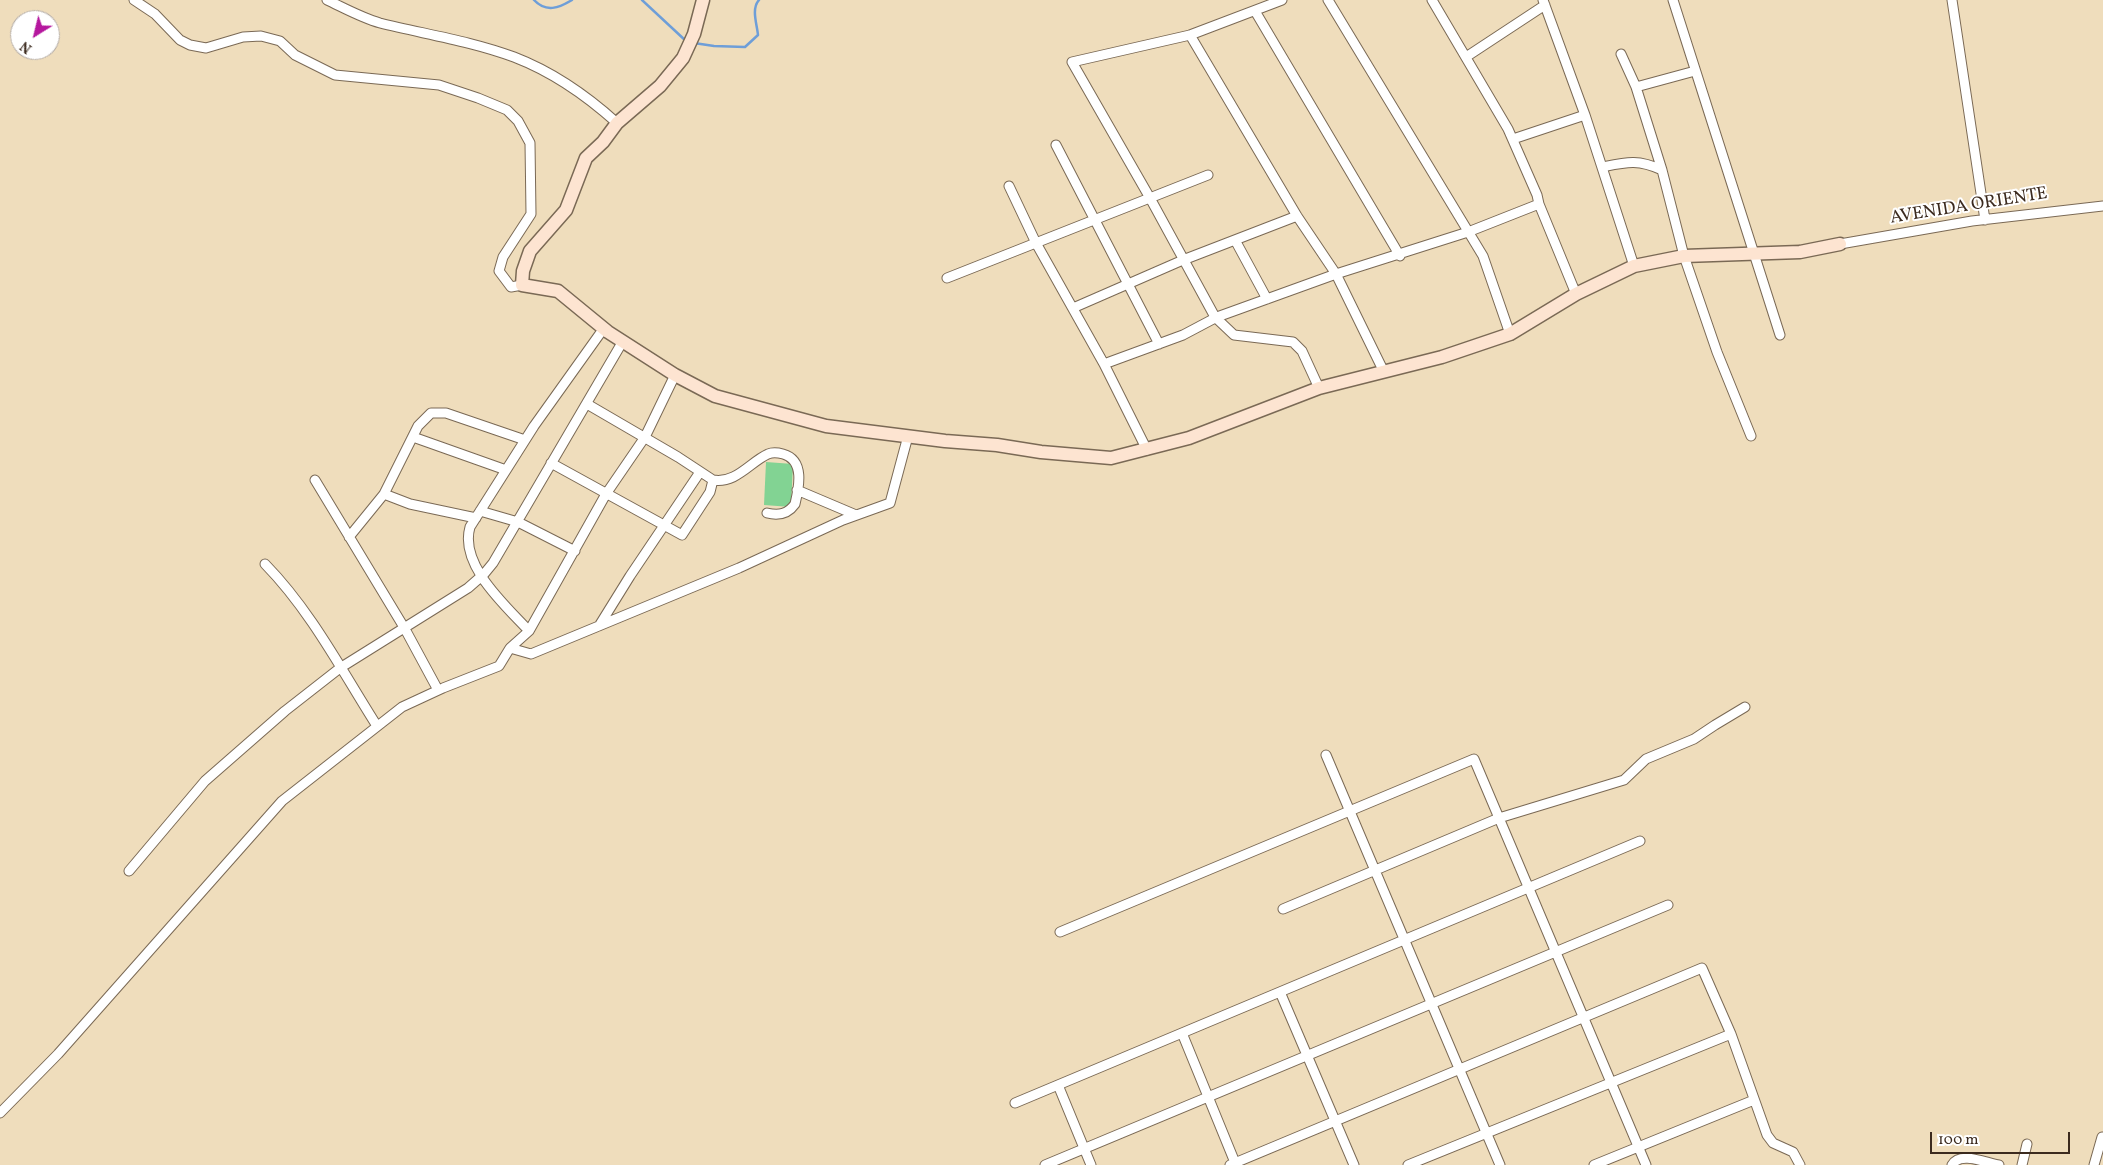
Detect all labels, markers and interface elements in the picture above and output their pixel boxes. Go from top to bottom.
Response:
north arrow [10,10,60,60]
text: N [17,36,36,57]
street label: AVENIDA ORIENTE [1889,184,2049,230]
scale bar [1933,1122,2073,1154]
text: 100 m [1938,1130,1978,1151]

